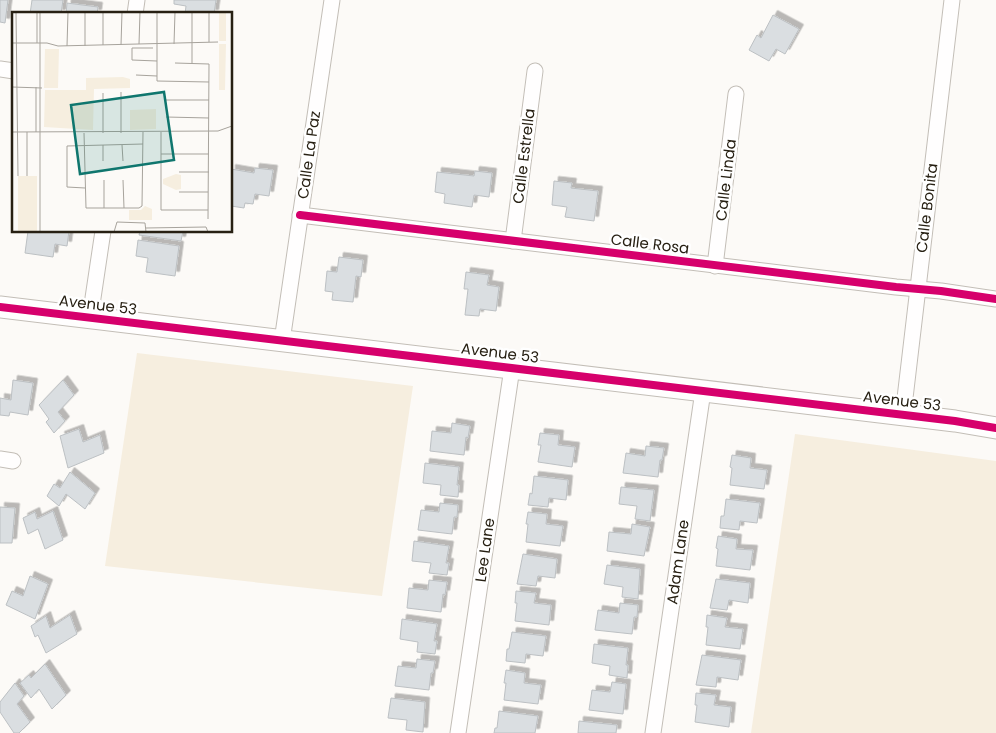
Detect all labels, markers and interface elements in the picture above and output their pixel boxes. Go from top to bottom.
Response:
inset map [12,12,232,232]
street label: Calle Estrella [507,107,540,205]
street label: Calle La Paz [292,109,325,200]
street label: Calle Linda [710,138,741,222]
street label: Calle Bonita [911,162,942,254]
street label: Calle Rosa [610,228,691,259]
street label: Avenue 53 [58,289,138,320]
street label: Avenue 53 [460,337,540,368]
street label: Avenue 53 [862,385,942,416]
street label: Lee Lane [470,516,499,583]
street label: Adam Lane [661,518,694,606]

